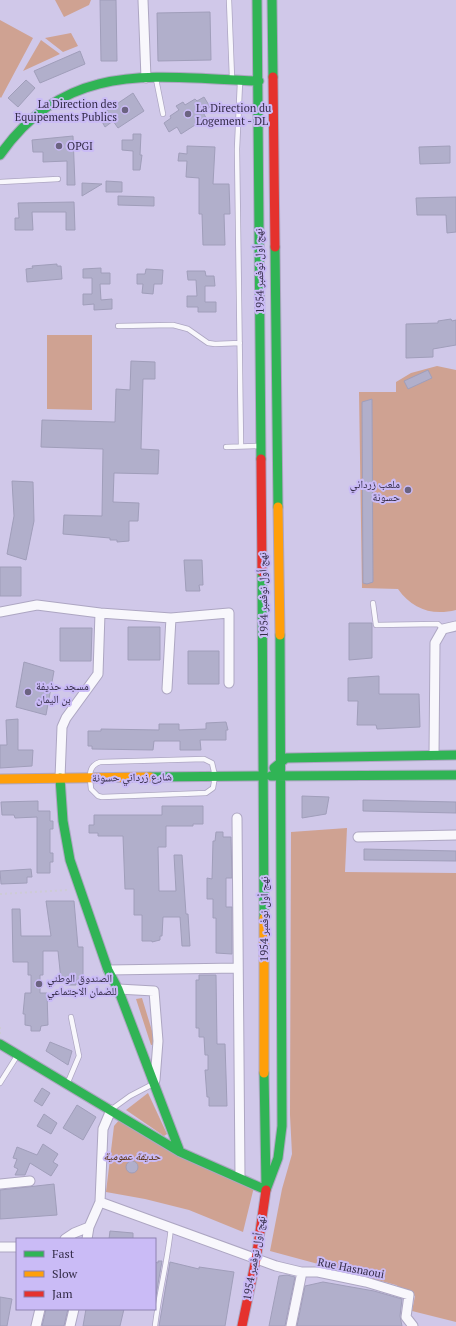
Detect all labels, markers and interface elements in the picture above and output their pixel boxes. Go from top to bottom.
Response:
place label: La Direction des Equipements Publics [15,97,117,124]
place label: La Direction du Logement - DL [196,101,272,128]
marker: La Direction des Equipements Publics [120,105,130,115]
marker: La Direction du Logement - DL [183,109,193,119]
place label: OPGI [67,139,93,153]
marker: OPGI [54,141,64,151]
street label: نهج أول نوفمبر 1954 [251,228,267,314]
place label: ملعب زرداني حسونة [350,477,400,504]
marker: ملعب زرداني حسونة [403,485,413,495]
street label: نهج أول نوفمبر 1954 [255,552,271,638]
place label: مسجد حذيفة بن اليمان [36,679,89,706]
marker: مسجد حذيفة بن اليمان [23,687,33,697]
street label: شارع زرداني حسونة [92,769,172,786]
street label: نهج أول نوفمبر 1954 [257,876,271,962]
place label: الصندوق الوطني للضمان الاجتماعي [47,971,117,1000]
marker: الصندوق الوطني للضمان الاجتماعي [34,979,44,989]
park label: حديقة عمومية [103,1149,162,1163]
street label: نهج أول نوفمبر 1954 [240,1215,268,1301]
legend [16,1238,156,1310]
text: Fast [52,1246,75,1261]
street label: Rue Hasnaoui [316,1255,386,1281]
text: Slow [52,1266,78,1281]
text: Jam [52,1286,73,1301]

